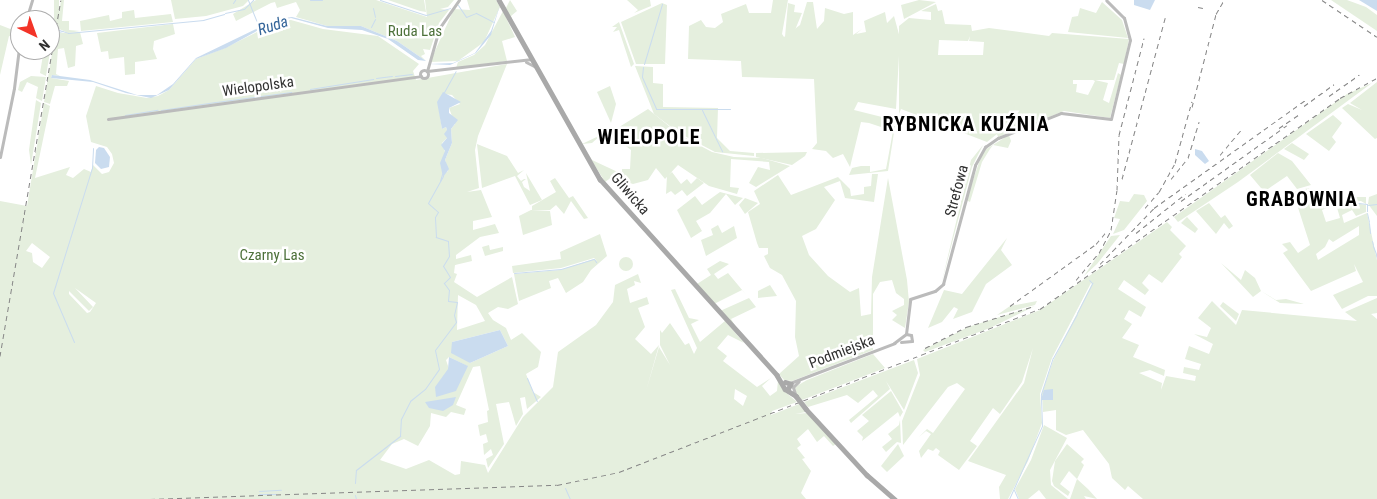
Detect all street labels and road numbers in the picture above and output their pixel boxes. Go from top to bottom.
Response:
street label: Wielopolska [221,73,295,101]
street label: Strefowa [941,163,973,219]
street label: Gliwicka [607,169,653,219]
street label: Podmiejska [807,331,877,373]

